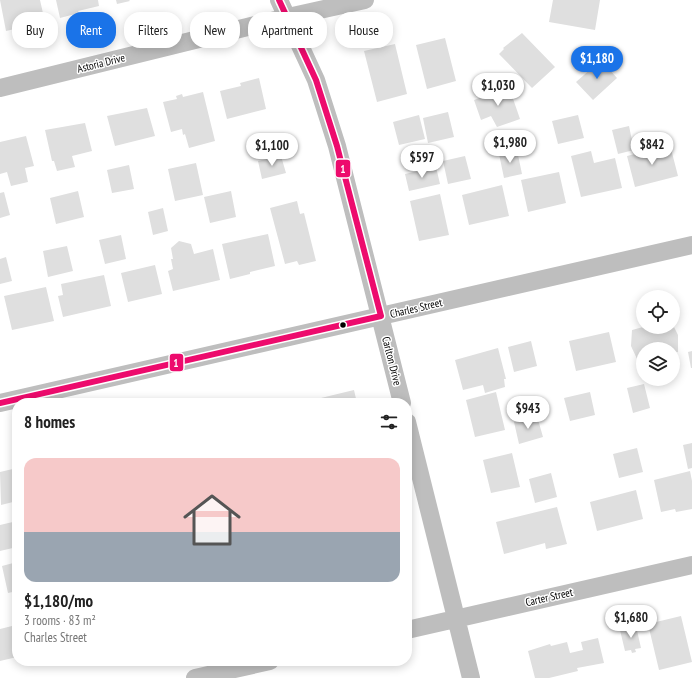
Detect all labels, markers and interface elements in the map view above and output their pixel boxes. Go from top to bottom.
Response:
chip: Buy [12,12,58,48]
chip: Rent [66,12,116,48]
chip: Filters [124,12,182,48]
chip: New [190,12,240,48]
chip: Apartment [248,12,327,48]
chip: House [335,12,393,48]
pin: $1,180 [564,46,630,80]
street label: Astoria Drive [76,50,127,76]
text: $1,180 [580,50,614,67]
pin: $1,030 [465,73,531,107]
text: $1,030 [481,77,515,94]
pin: $1,980 [477,130,543,164]
pin: $842 [628,132,676,166]
pin: $1,100 [239,133,305,167]
text: $1,980 [493,134,527,151]
text: $842 [640,136,664,153]
text: $1,100 [255,137,289,154]
pin: $597 [398,145,446,179]
text: $597 [410,149,434,166]
line badge: 1 [335,159,351,178]
text: 1 [340,162,346,176]
map controls [636,290,680,386]
button: locate [636,290,680,334]
street label: Charles Street [388,295,444,321]
unlabelled marker [338,320,348,330]
street label: Carlton Drive [379,335,405,387]
button: layers [636,342,680,386]
line badge: 1 [169,353,184,372]
text: 1 [173,356,179,370]
pin: $943 [504,396,552,430]
text: $943 [516,400,540,417]
text: 8 homes [24,411,75,433]
icon: filters [378,411,400,433]
icon: home [176,484,248,556]
street label: Carter Street [524,585,574,609]
text: $1,180/mo [24,590,93,612]
pin: $1,680 [598,605,664,639]
text: $1,680 [614,609,648,626]
text: 3 rooms · 83 m² [24,612,96,629]
text: Charles Street [24,629,87,646]

